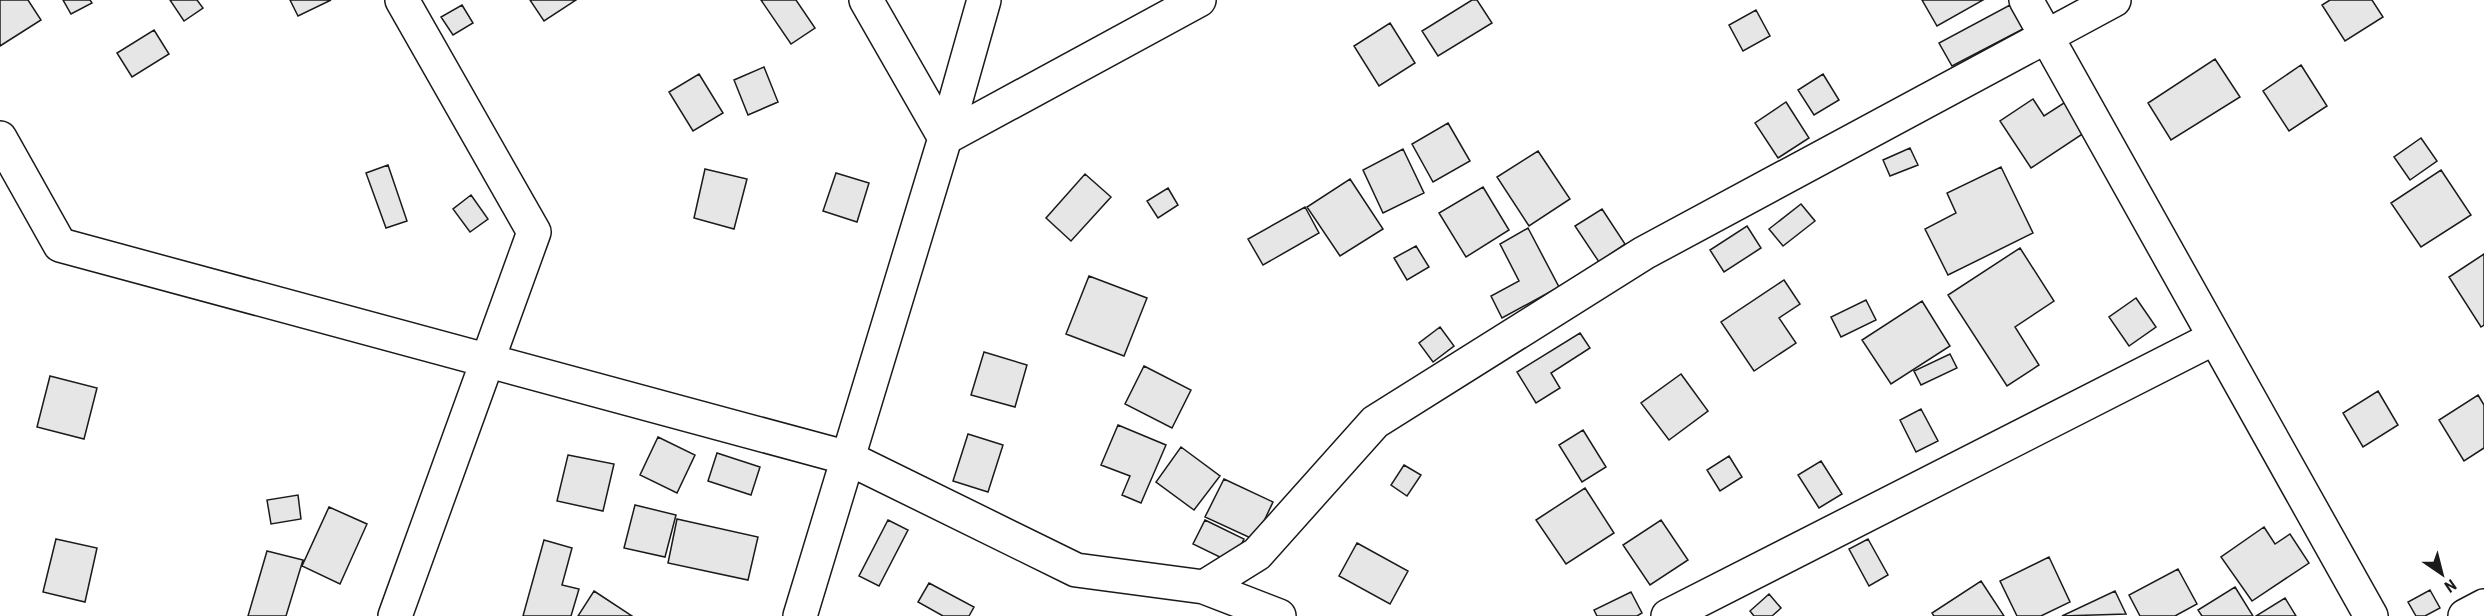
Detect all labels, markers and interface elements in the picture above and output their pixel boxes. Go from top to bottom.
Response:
north arrow [2412,544,2472,604]
text: N [2441,575,2460,596]

